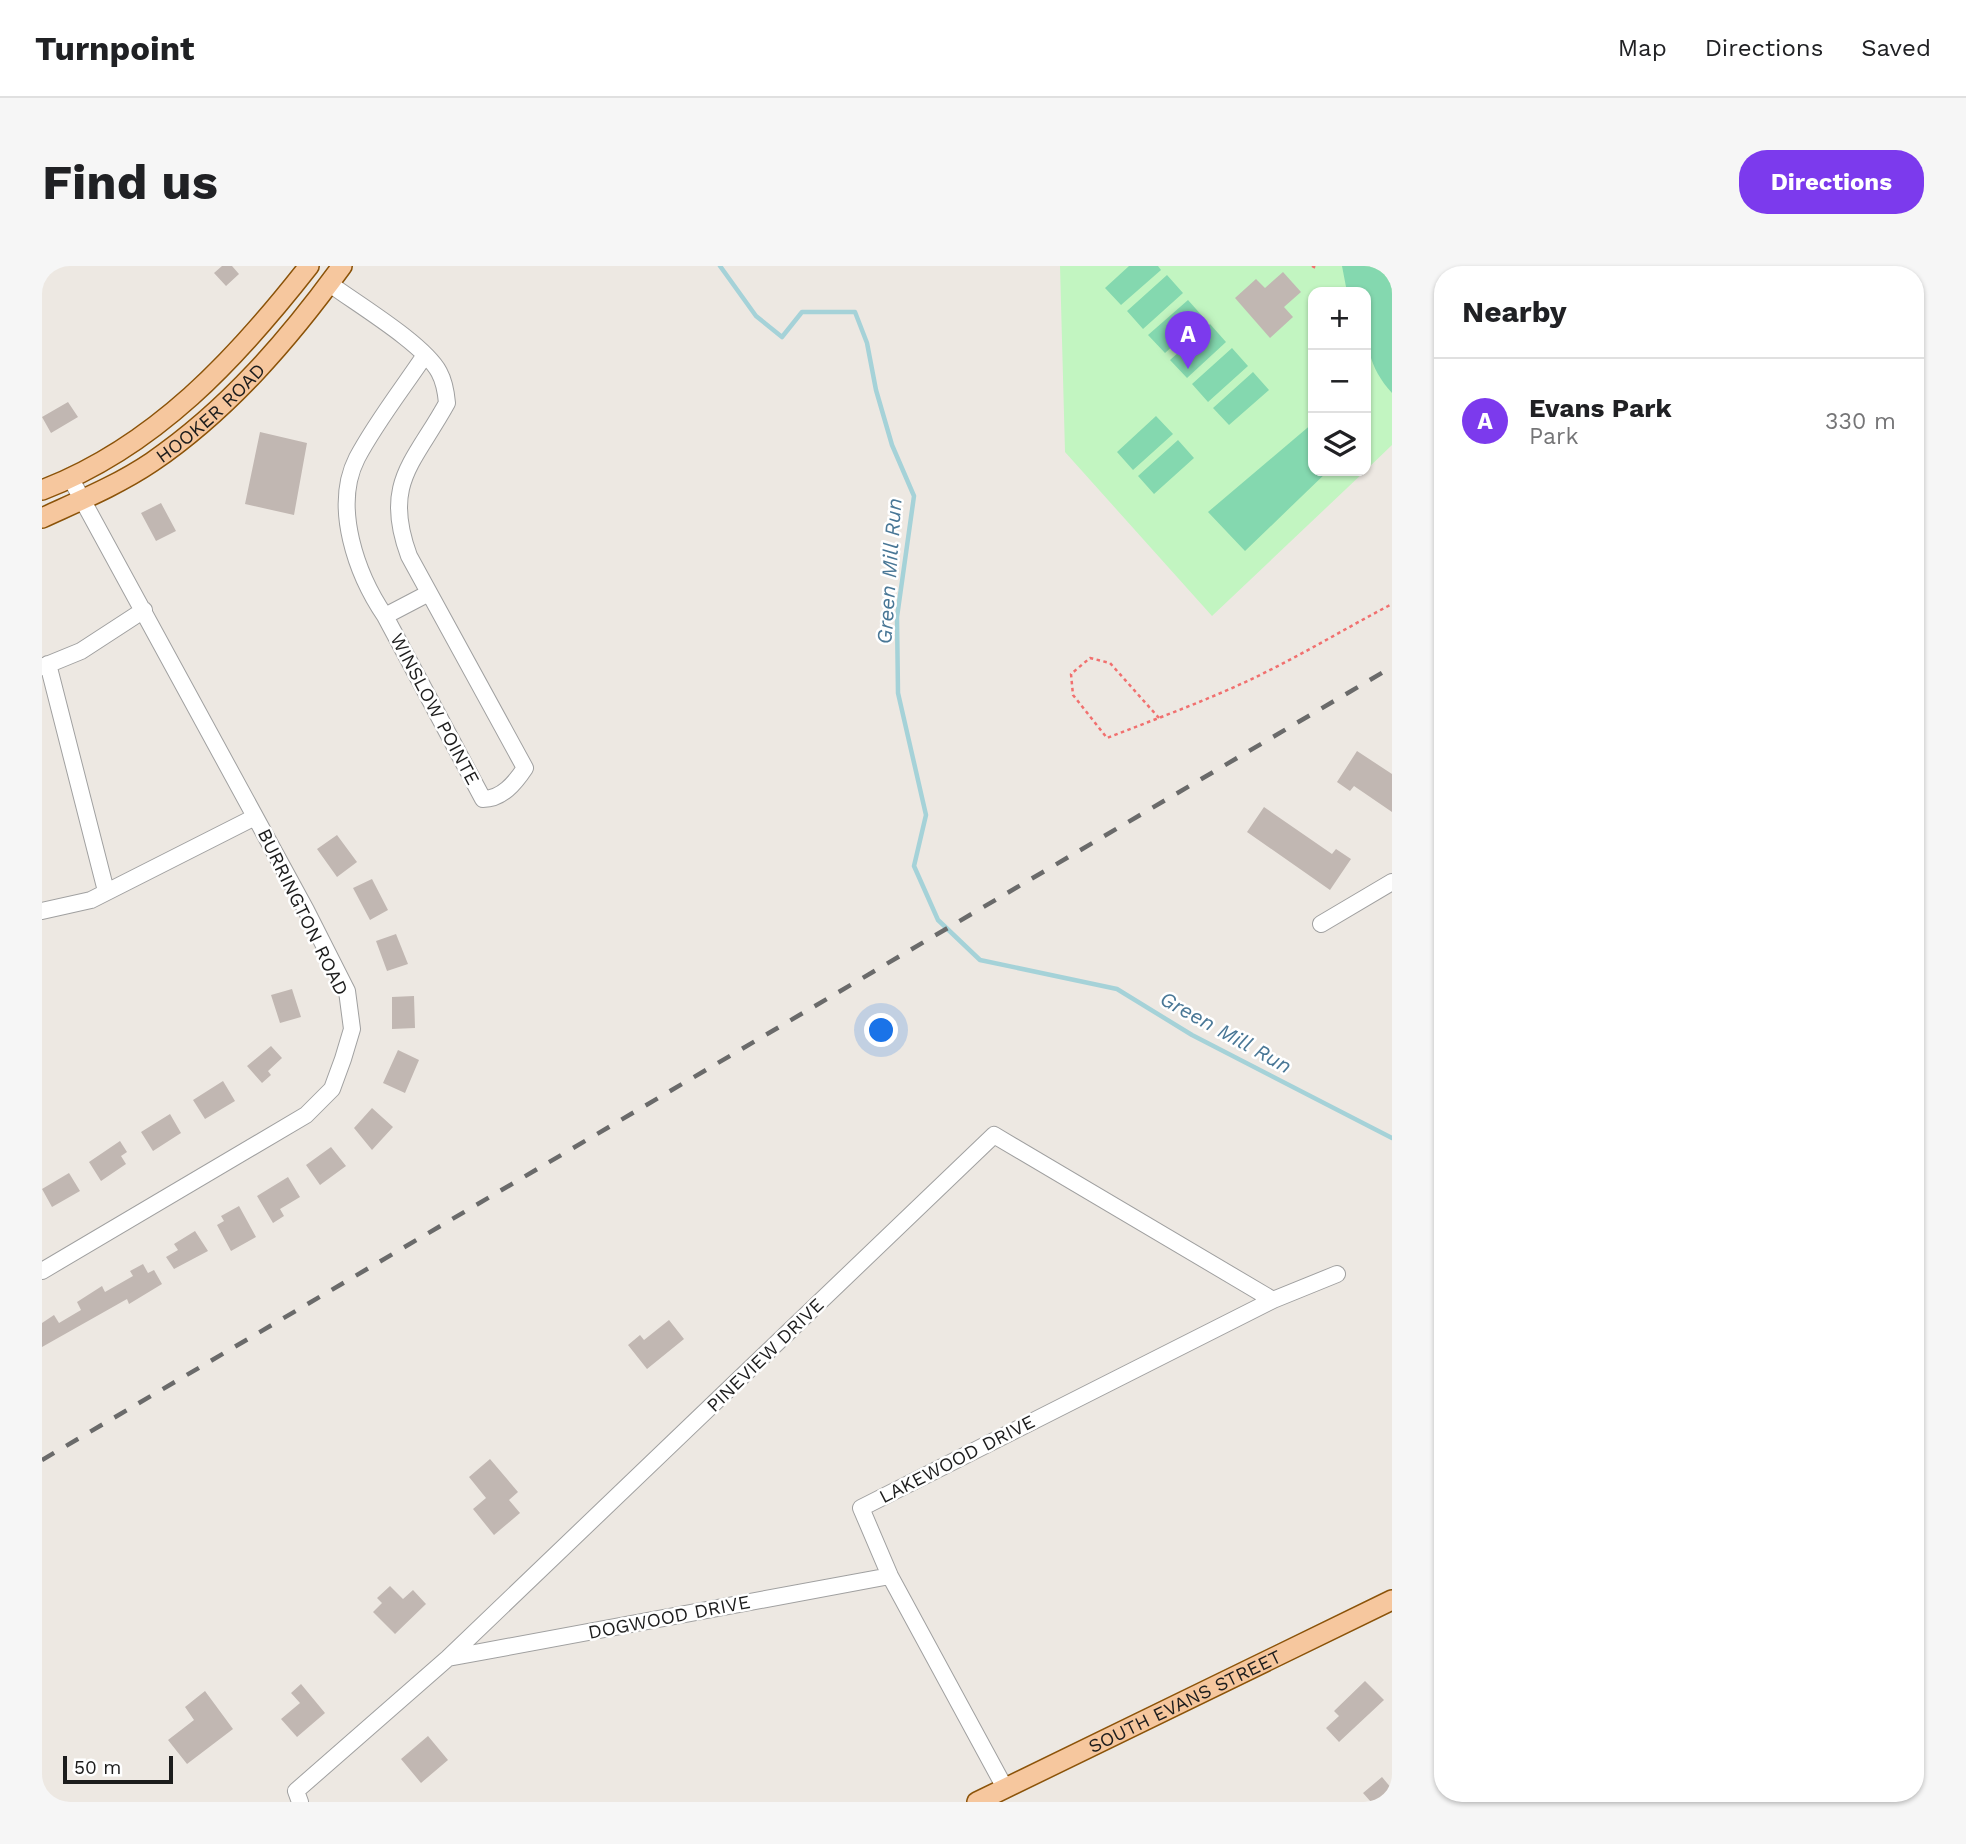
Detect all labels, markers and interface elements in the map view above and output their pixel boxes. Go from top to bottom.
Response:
text: Turnpoint [35,29,194,68]
text: Map [1618,34,1667,62]
text: Directions [1705,34,1823,62]
text: Saved [1861,34,1931,62]
button: Directions [1739,150,1924,214]
text: Find us [42,153,218,211]
map controls [1308,287,1371,476]
button: + [1308,287,1371,350]
text: Nearby [1462,294,1567,329]
pin: A [1165,311,1211,369]
button: − [1308,350,1371,413]
street label: HOOKER ROAD [151,358,270,467]
text: Evans Park [1529,393,1672,423]
text: A [1477,408,1493,435]
text: 330 m [1825,408,1896,435]
button: layers [1308,413,1371,476]
text: Park [1529,423,1578,450]
water label: Green Mill Run [871,497,907,645]
street label: WINSLOW POINTE [385,629,485,789]
street label: BURRINGTON ROAD [253,825,353,999]
water label: Green Mill Run [1156,986,1296,1078]
your location [864,1013,898,1047]
street label: PINEVIEW DRIVE [702,1293,828,1417]
street label: LAKEWOOD DRIVE [875,1410,1039,1508]
street label: DOGWOOD DRIVE [586,1590,752,1644]
street label: SOUTH EVANS STREET [1084,1644,1285,1758]
scale bar [63,1753,173,1785]
text: 50 m [74,1756,121,1779]

